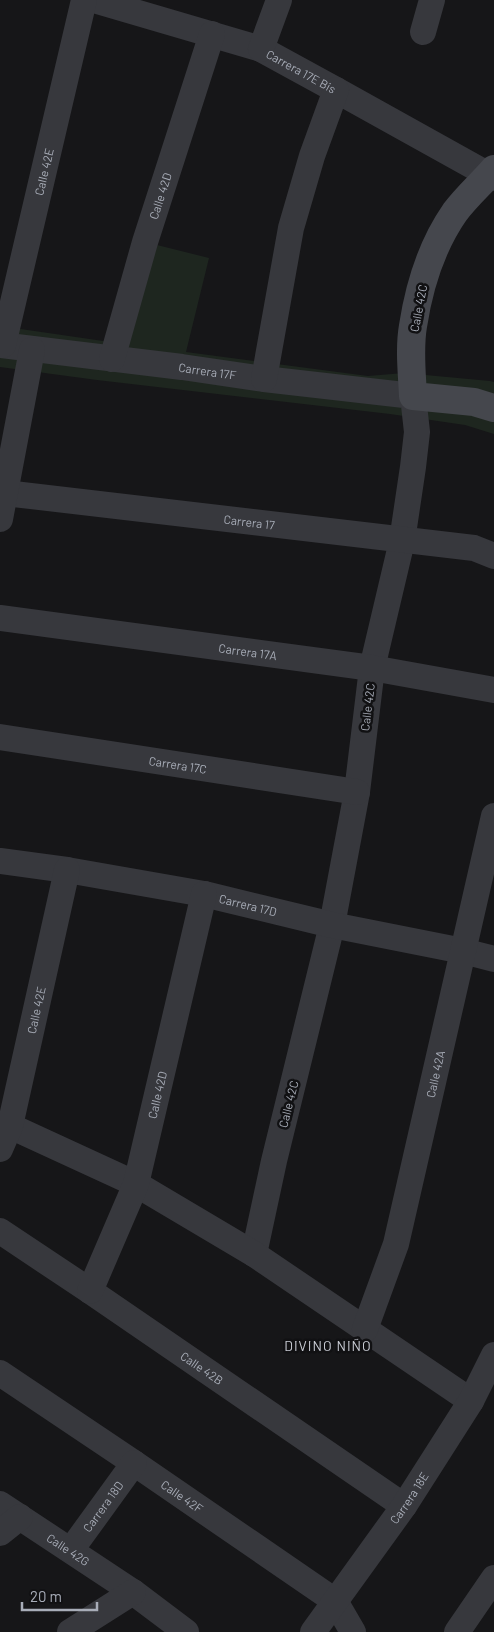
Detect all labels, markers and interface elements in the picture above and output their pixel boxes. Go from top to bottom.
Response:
street label: Carrera 17E Bis [264,46,339,96]
street label: Calle 42E [31,147,56,197]
street label: Calle 42D [146,171,174,221]
street label: Calle 42C [407,283,429,333]
street label: Carrera 17F [178,360,237,382]
street label: Carrera 17 [223,512,276,532]
street label: Carrera 17A [218,640,278,662]
street label: Calle 42C [357,682,377,732]
street label: Carrera 17C [148,753,208,776]
street label: Carrera 17D [218,891,278,918]
street label: Calle 42E [24,985,48,1035]
street label: Calle 42A [423,1049,447,1099]
street label: Calle 42D [145,1070,169,1120]
street label: Calle 42C [275,1079,301,1129]
district label: DIVINO NIÑO [284,1337,372,1354]
street label: Calle 42B [178,1348,226,1387]
street label: Carrera 18E [387,1469,431,1526]
street label: Calle 42F [159,1477,206,1515]
street label: Carrera 18D [80,1478,126,1534]
street label: Calle 42G [44,1530,92,1568]
scale bar [22,1580,98,1612]
text: 20 m [30,1587,62,1605]

